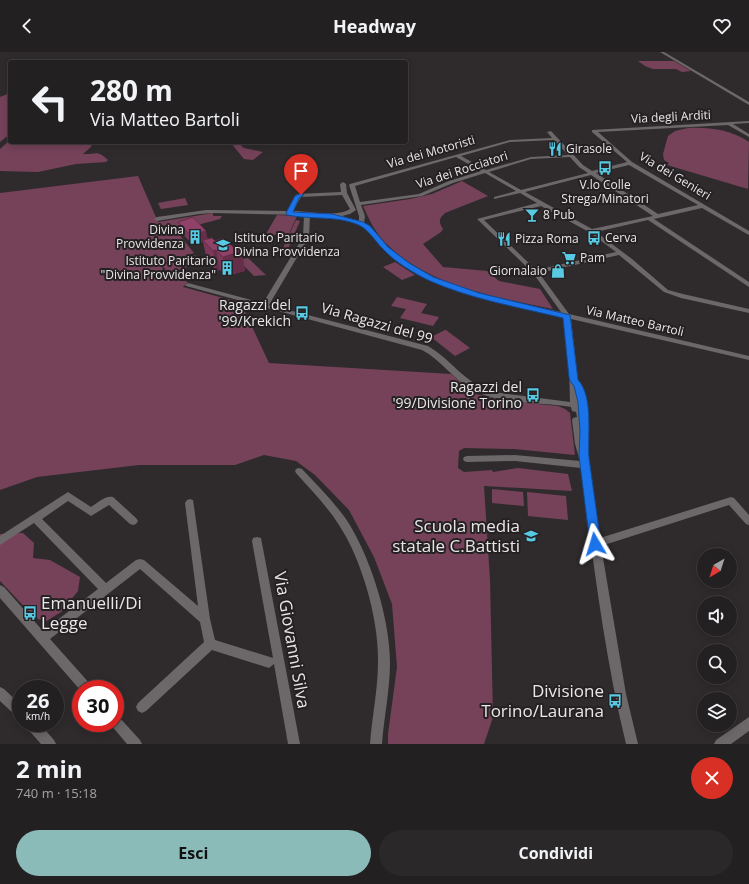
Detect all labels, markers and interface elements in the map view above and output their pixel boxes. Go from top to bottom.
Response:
text: Headway [333,14,416,38]
icon: back [16,15,38,37]
icon: heart [711,15,733,37]
text: 280 m [90,71,173,109]
icon: left [24,76,76,128]
street label: Via degli Arditi [631,106,711,127]
text: Via Matteo Bartoli [90,107,240,131]
street label: Via dei Motoristi [385,131,477,172]
place label: Girasole [566,140,612,157]
restaurant icon: Girasole [547,141,563,157]
street label: Via dei Rocciatori [414,147,510,192]
street label: Via dei Genieri [636,147,714,204]
pin [284,154,318,195]
icon: arrive [290,160,312,182]
bus stop icon: V.lo Colle Strega/Minatori [597,160,613,176]
place label: V.lo Colle Strega/Minatori [561,176,649,207]
place label: 8 Pub [543,206,575,223]
bar icon: 8 Pub [524,207,540,223]
place label: Divina Provvidenza [116,221,184,252]
building icon: Divina Provvidenza [187,229,203,245]
place label: Istituto Paritario Divina Provvidenza [234,229,340,260]
place label: Cerva [605,229,637,246]
place label: Pizza Roma [515,230,579,247]
bus stop icon: Cerva [586,230,602,246]
restaurant icon: Pizza Roma [496,231,512,247]
school or university icon: Istituto Paritario Divina Provvidenza [215,237,231,253]
place label: Pam [580,249,605,266]
supermarket icon: Pam [561,250,577,266]
place label: Istituto Paritario "Divina Provvidenza" [100,252,216,283]
building icon: Istituto Paritario "Divina Provvidenza" [219,260,235,276]
place label: Giornalaio [489,262,547,279]
shop icon: Giornalaio [550,263,566,279]
place label: Ragazzi del '99/Krekich [218,295,291,330]
street label: Via Ragazzi del 99 [319,298,435,348]
street label: Via Matteo Bartoli [585,301,686,340]
bus stop icon: Ragazzi del '99/Krekich [294,305,310,321]
place label: Ragazzi del '99/Divisione Torino [392,377,522,412]
bus stop icon: Ragazzi del '99/Divisione Torino [525,387,541,403]
place label: Scuola media statale C.Battisti [392,514,520,557]
position arrow [574,523,616,565]
school or university icon: Scuola media statale C.Battisti [523,528,539,544]
north arrow [697,548,737,588]
map controls [697,548,737,732]
street label: Via Giovanni Silva [269,570,316,710]
place label: Emanuelli/Di Legge [41,591,142,634]
button: sound [697,596,737,636]
bus stop icon: Emanuelli/Di Legge [22,605,38,621]
button: search [697,644,737,684]
place label: Divisione Torino/Laurana [481,679,604,722]
speed limit sign: 30 [72,680,124,732]
text: 26 [27,687,49,714]
button: layers [697,692,737,732]
bus stop icon: Divisione Torino/Laurana [607,693,623,709]
text: km/h [26,709,50,723]
text: 2 min [16,752,83,785]
button: close [691,757,733,799]
text: 740 m · 15:18 [16,784,97,802]
button: Esci [16,830,371,876]
button: Condividi [379,830,733,876]

